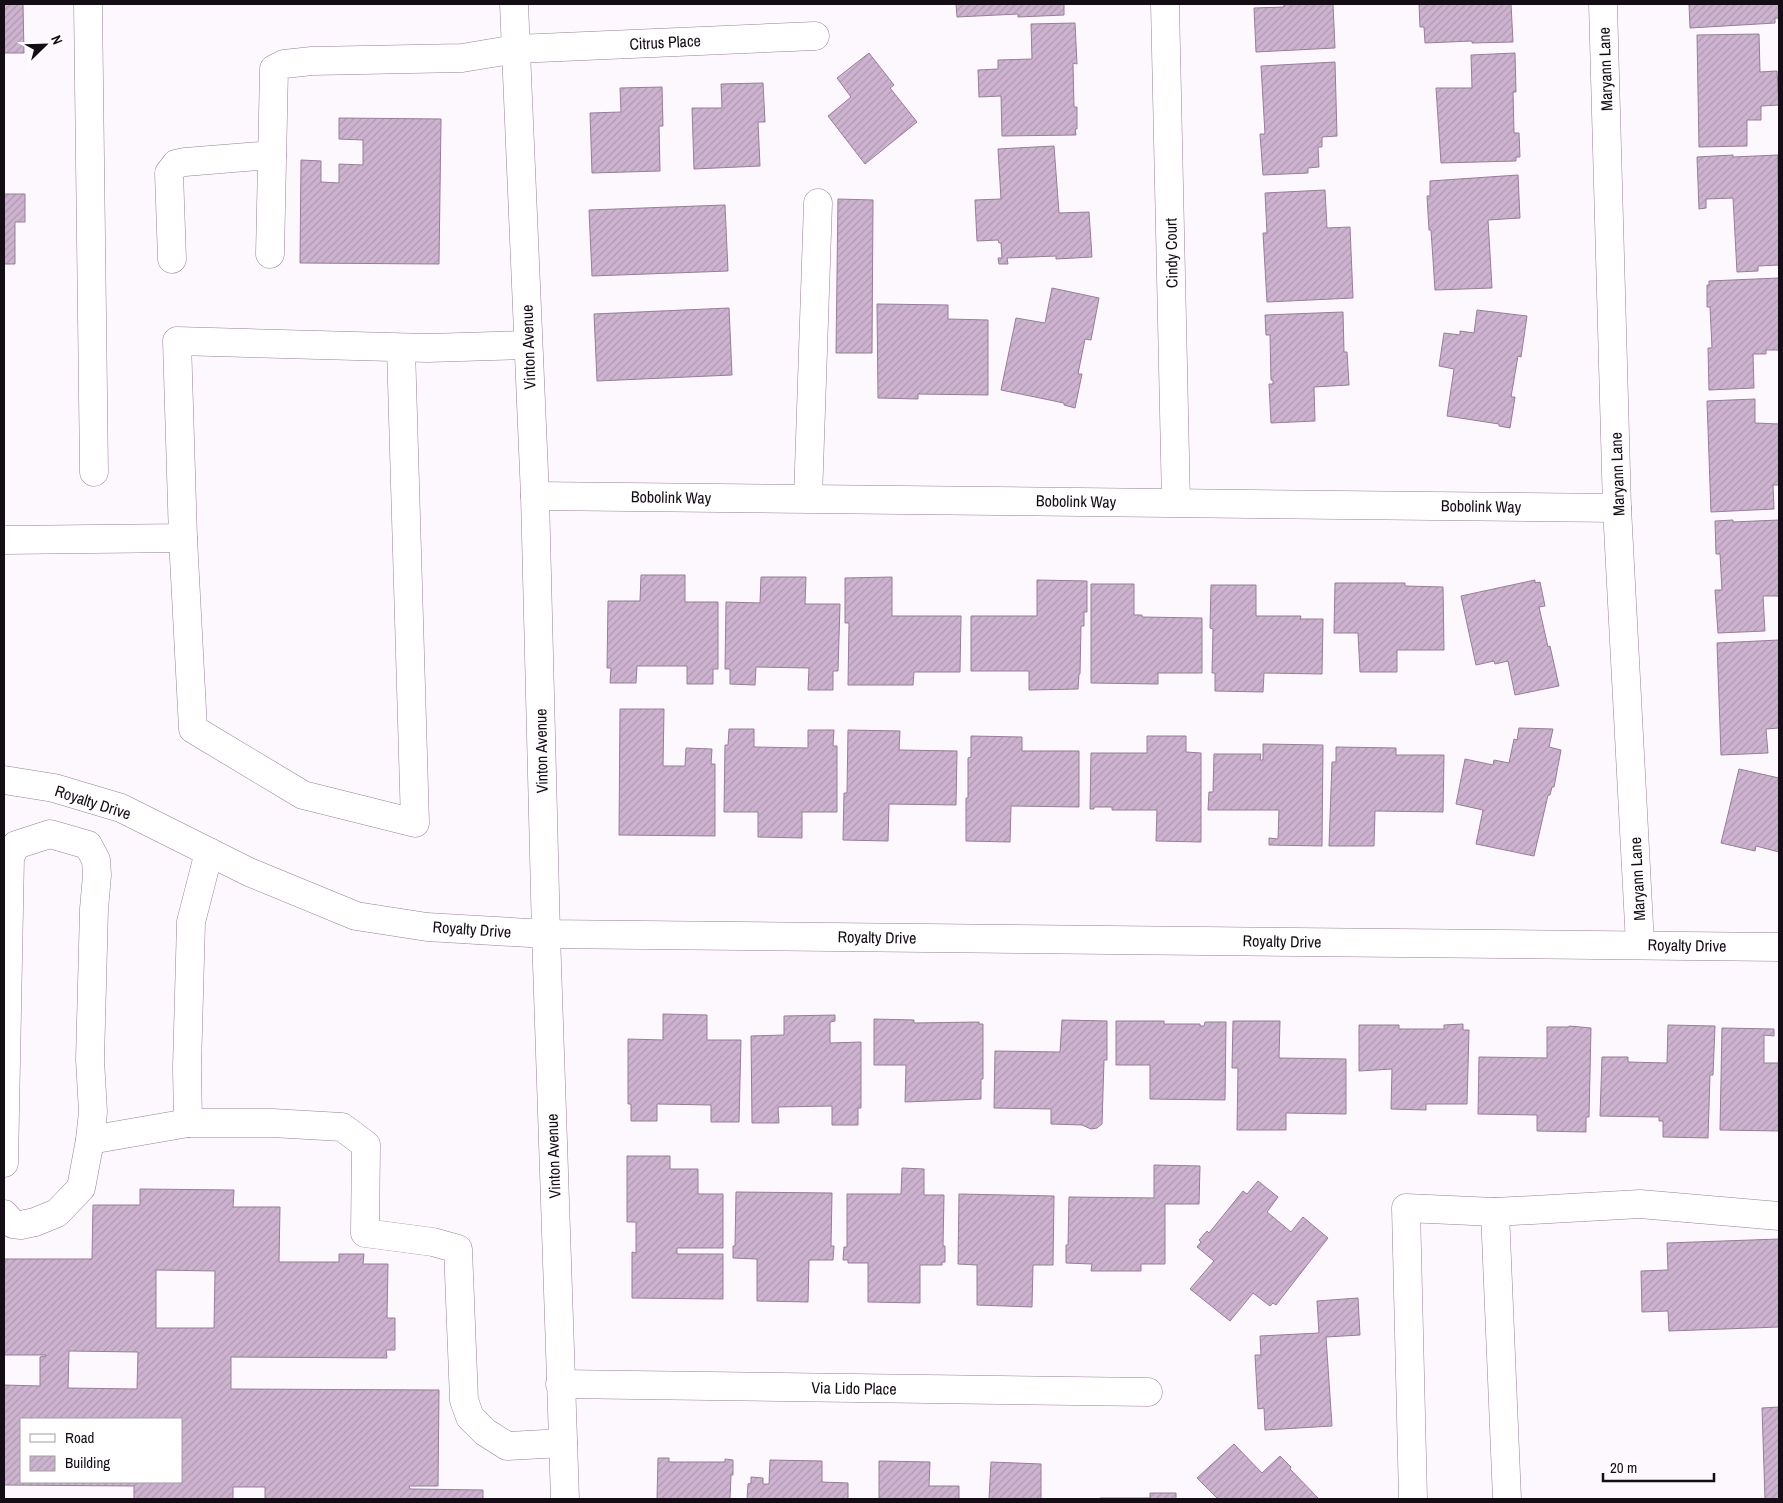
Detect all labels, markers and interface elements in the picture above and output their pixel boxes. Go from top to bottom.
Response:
north arrow [20,20,70,70]
street label: Maryann Lane [1593,27,1617,111]
street label: Citrus Place [629,29,701,55]
text: N [47,33,67,47]
street label: Cindy Court [1159,217,1183,288]
street label: Vinton Avenue [516,304,540,390]
street label: Maryann Lane [1605,432,1629,516]
street label: Bobolink Way [631,485,712,509]
street label: Bobolink Way [1036,489,1117,513]
street label: Bobolink Way [1441,494,1522,518]
street label: Vinton Avenue [529,708,553,794]
street label: Royalty Drive [52,779,134,825]
street label: Maryann Lane [1624,837,1650,921]
street label: Royalty Drive [432,915,512,943]
street label: Royalty Drive [837,925,917,949]
street label: Royalty Drive [1242,929,1322,953]
street label: Royalty Drive [1647,933,1727,957]
street label: Vinton Avenue [541,1113,565,1199]
street label: Via Lido Place [811,1376,897,1400]
legend [20,1418,182,1483]
text: Road [65,1427,94,1448]
scale bar [1603,1450,1714,1482]
text: Building [65,1452,110,1473]
text: 20 m [1610,1457,1637,1478]

